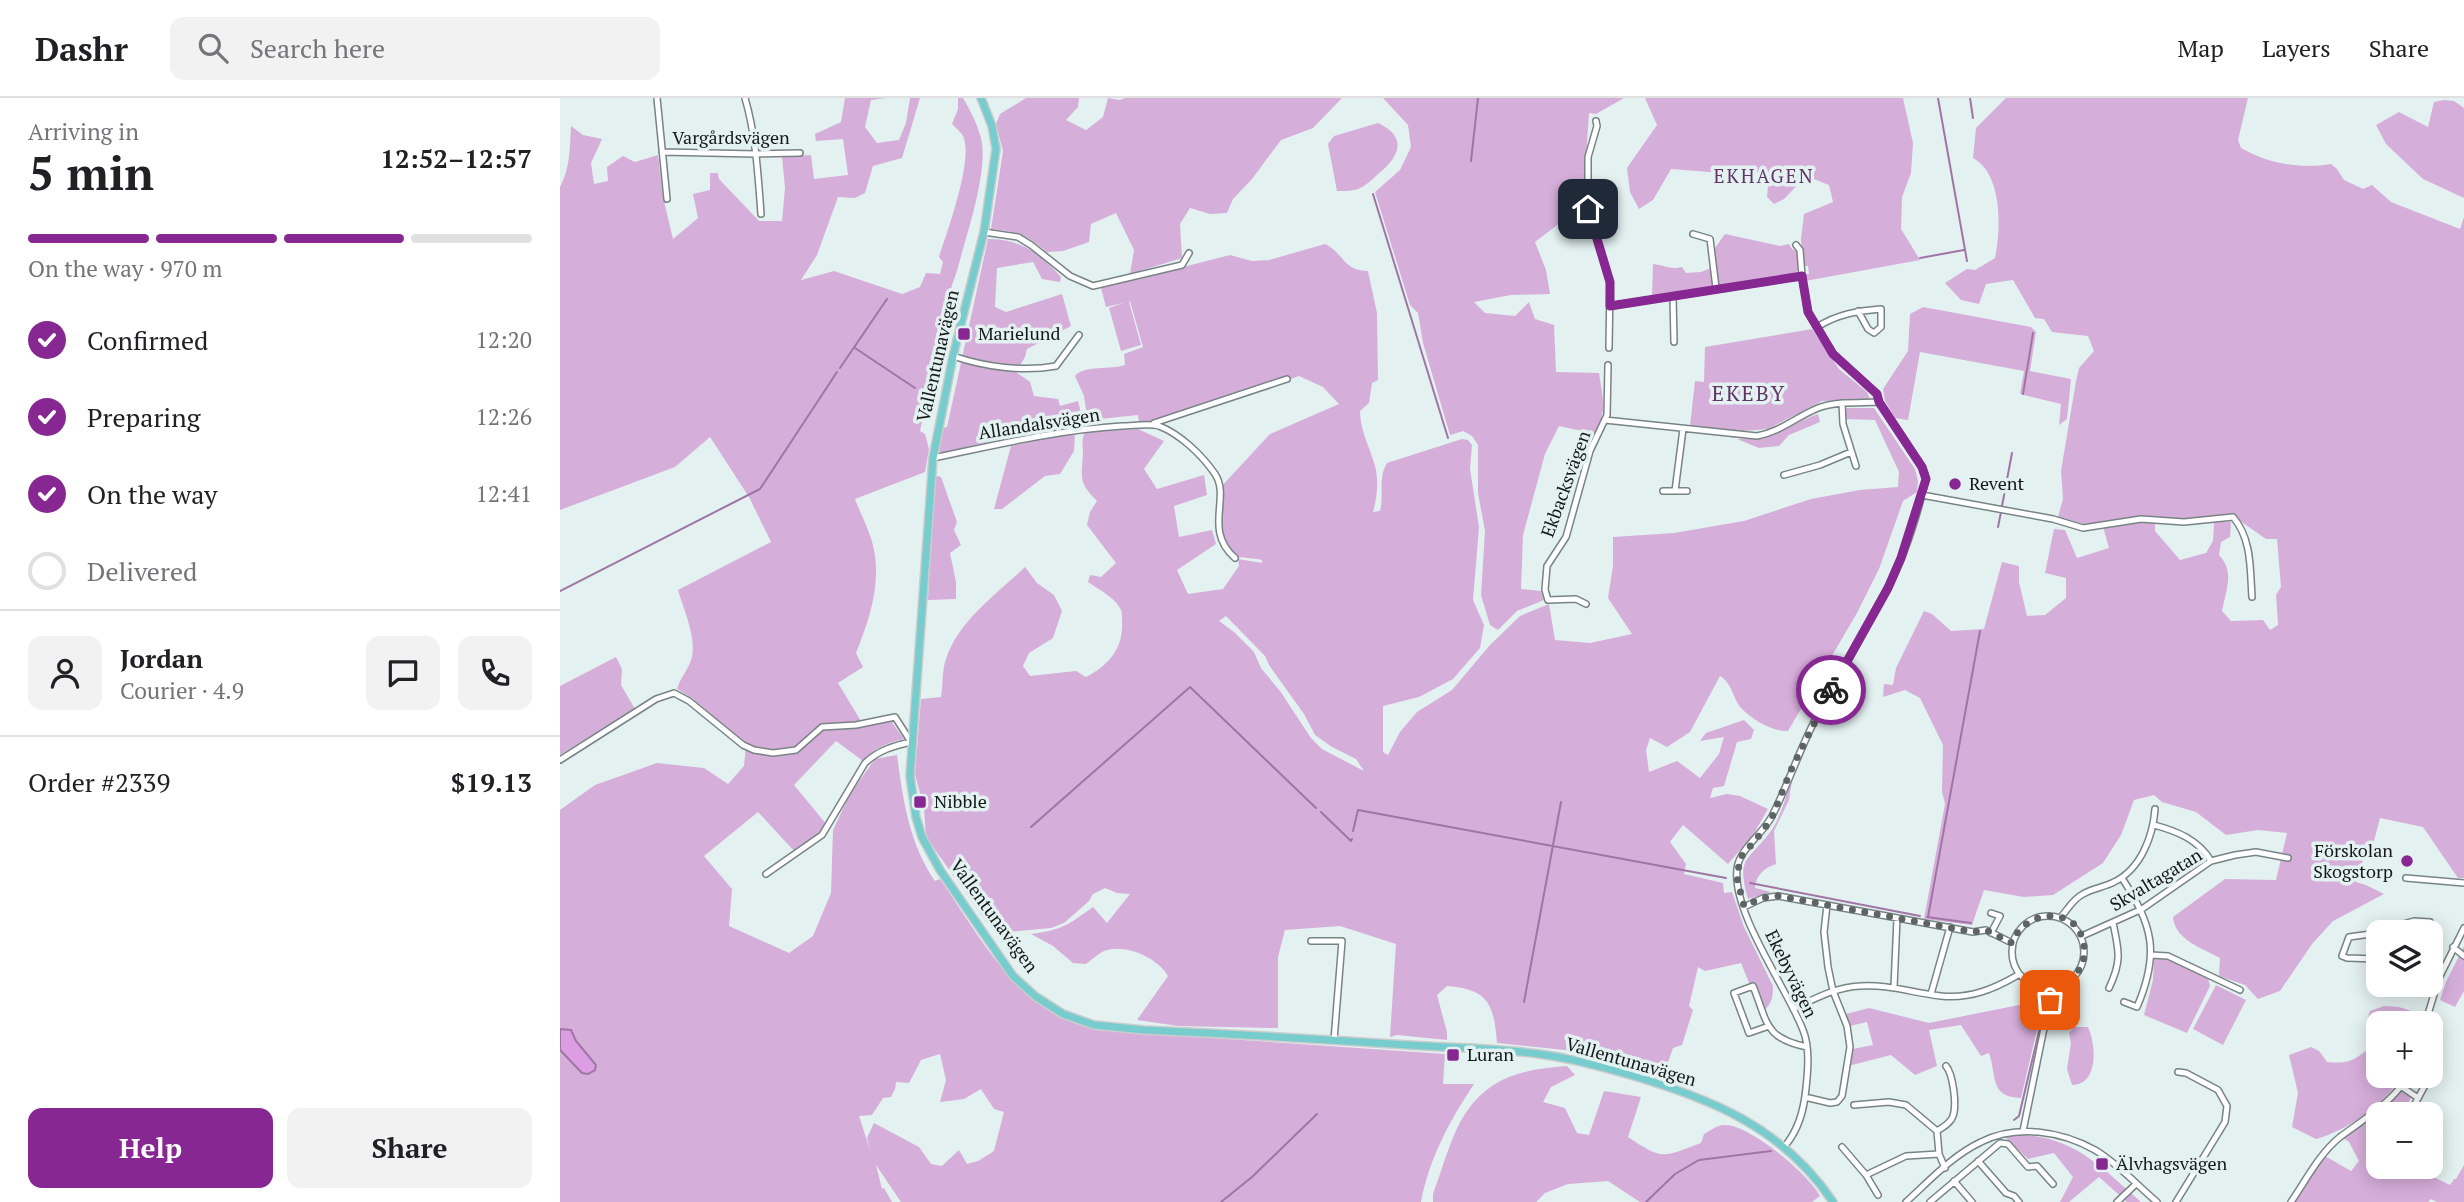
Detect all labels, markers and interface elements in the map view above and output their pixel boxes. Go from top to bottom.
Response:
search box [170,17,660,80]
text: Dashr [35,27,128,70]
icon: search [194,29,232,67]
text: Search here [250,31,385,65]
text: Map [2177,32,2224,64]
text: Layers [2262,32,2331,64]
text: Share [2369,32,2429,64]
text: Arriving in [28,116,139,147]
street label: Vargårdsvägen [672,125,790,149]
text: 12:52–12:57 [380,141,532,175]
text: 5 min [28,142,154,203]
district label: EKHAGEN [1713,163,1815,188]
pin [1558,179,1618,239]
icon: home [1569,190,1607,228]
text: On the way · 970 m [28,253,222,284]
street label: Vallentunavägen [910,287,964,424]
icon: check [28,321,66,359]
place label: Marielund [978,321,1061,345]
text: Confirmed [87,323,208,357]
text: 12:20 [475,324,532,355]
marker: Marielund [956,326,972,342]
district label: EKEBY [1712,379,1786,407]
icon: check [28,398,66,436]
text: Preparing [87,400,200,434]
text: 12:26 [475,401,532,432]
street label: Allandalsvägen [976,402,1102,444]
street label: Ekbacksvägen [1535,427,1596,540]
place label: Revent [1969,471,2024,495]
icon: check [28,475,66,513]
marker: Revent [1947,476,1963,492]
text: On the way [87,477,218,511]
text: 12:41 [475,478,532,509]
text: Delivered [87,554,197,588]
button: person [28,636,102,710]
button: chat [366,636,440,710]
button: phone [458,636,532,710]
text: Jordan [120,641,203,675]
courier [1796,655,1866,725]
icon: bike [1812,671,1850,709]
text: Courier · 4.9 [120,675,244,706]
text: Order #2339 [28,765,170,799]
text: $19.13 [451,765,532,799]
place label: Nibble [934,789,987,813]
marker: Nibble [912,794,928,810]
place label: Förskolan Skogstorp [2313,838,2393,883]
street label: Skvaltagatan [2105,842,2206,916]
marker: Förskolan Skogstorp [2399,853,2415,869]
street label: Vallentunavägen [945,854,1044,977]
map controls [2366,920,2443,1179]
button: layers [2366,920,2443,997]
street label: Ekebyvägen [1760,926,1824,1022]
pin [2020,970,2080,1030]
icon: bag [2031,981,2069,1019]
button: + [2366,1011,2443,1088]
street label: Vallentunavägen [1563,1031,1700,1091]
place label: Luran [1467,1042,1514,1066]
marker: Luran [1445,1047,1461,1063]
button: − [2366,1102,2443,1179]
button: Help [28,1108,273,1188]
button: Share [287,1108,532,1188]
place label: Älvhagsvägen [2116,1151,2227,1175]
marker: Älvhagsvägen [2094,1156,2110,1172]

